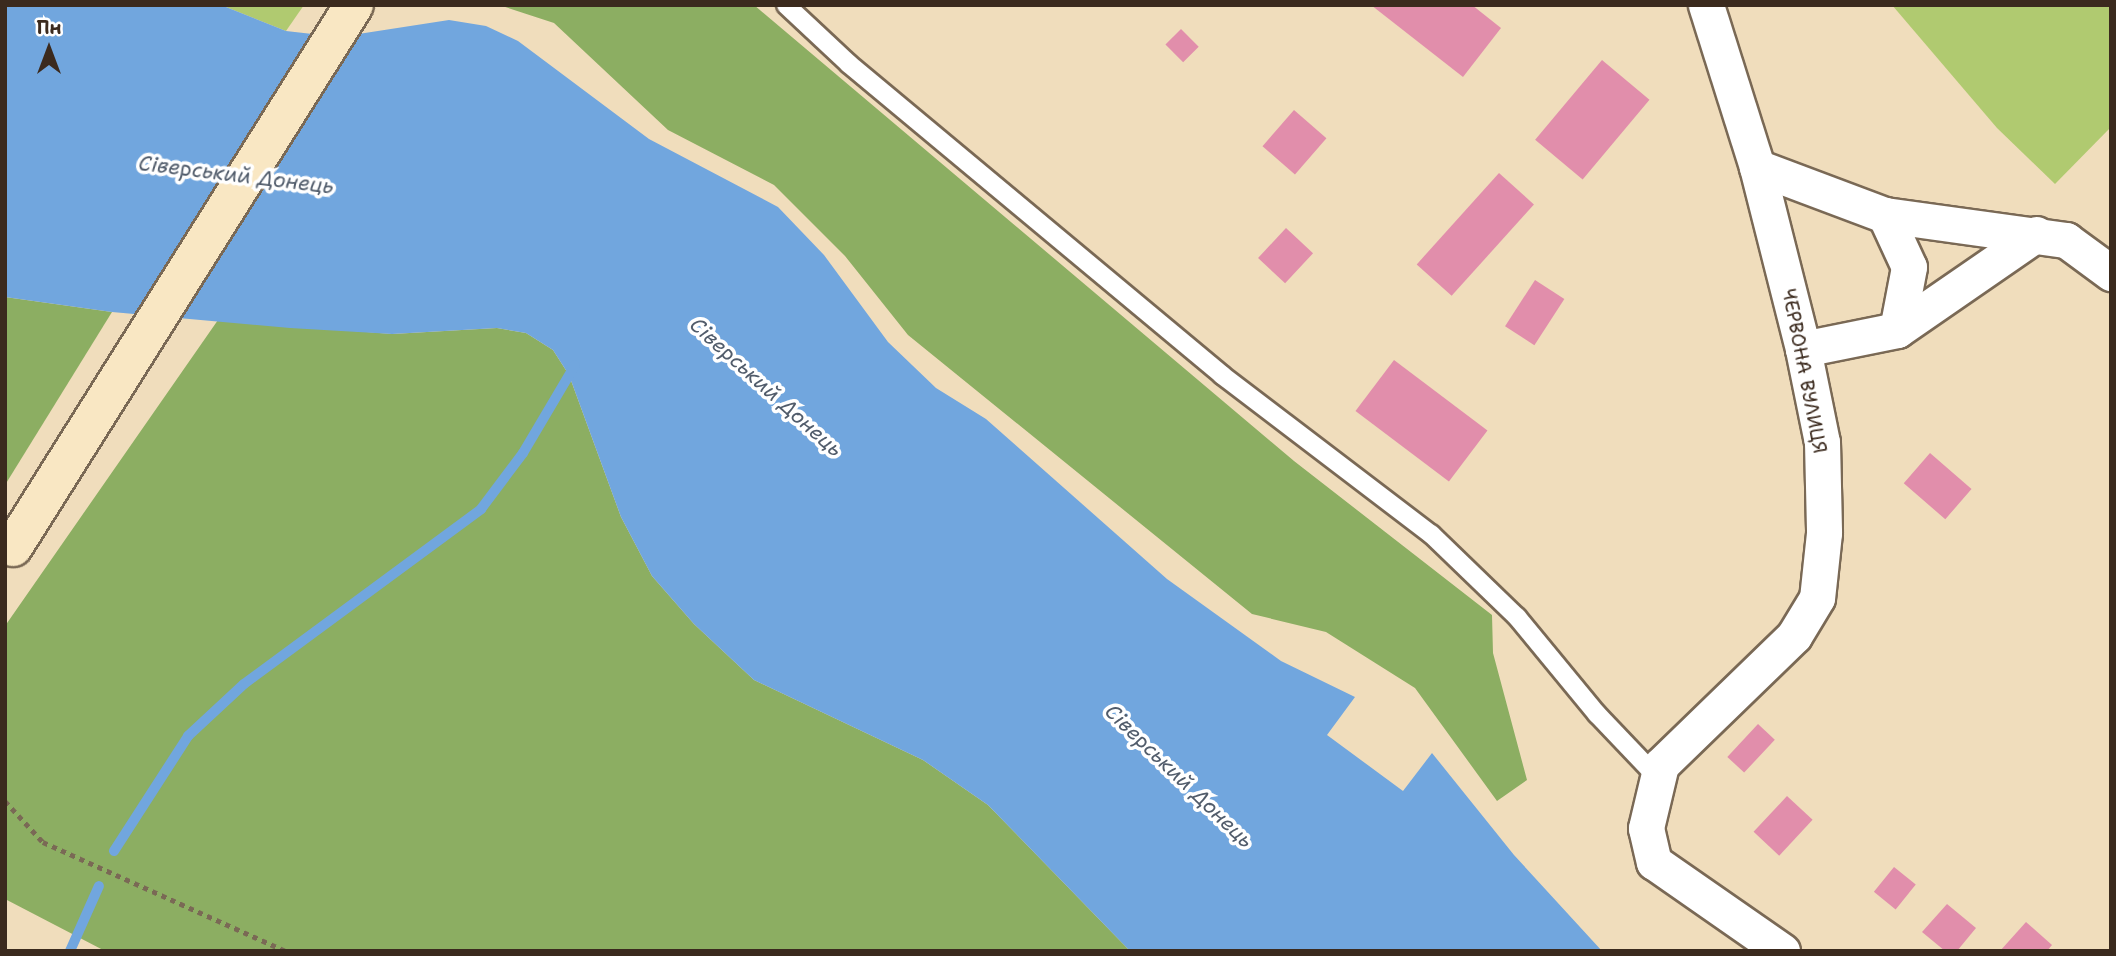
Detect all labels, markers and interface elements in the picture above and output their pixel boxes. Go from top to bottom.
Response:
north arrow [14,14,84,84]
text: Пн [36,15,62,40]
water label: Сіверський Донець [137,151,335,199]
street label: ЧЕРВОНА ВУЛИЦЯ [1777,287,1831,455]
water label: Сіверський Донець [685,312,847,462]
water label: Сіверський Донець [1100,699,1258,853]

